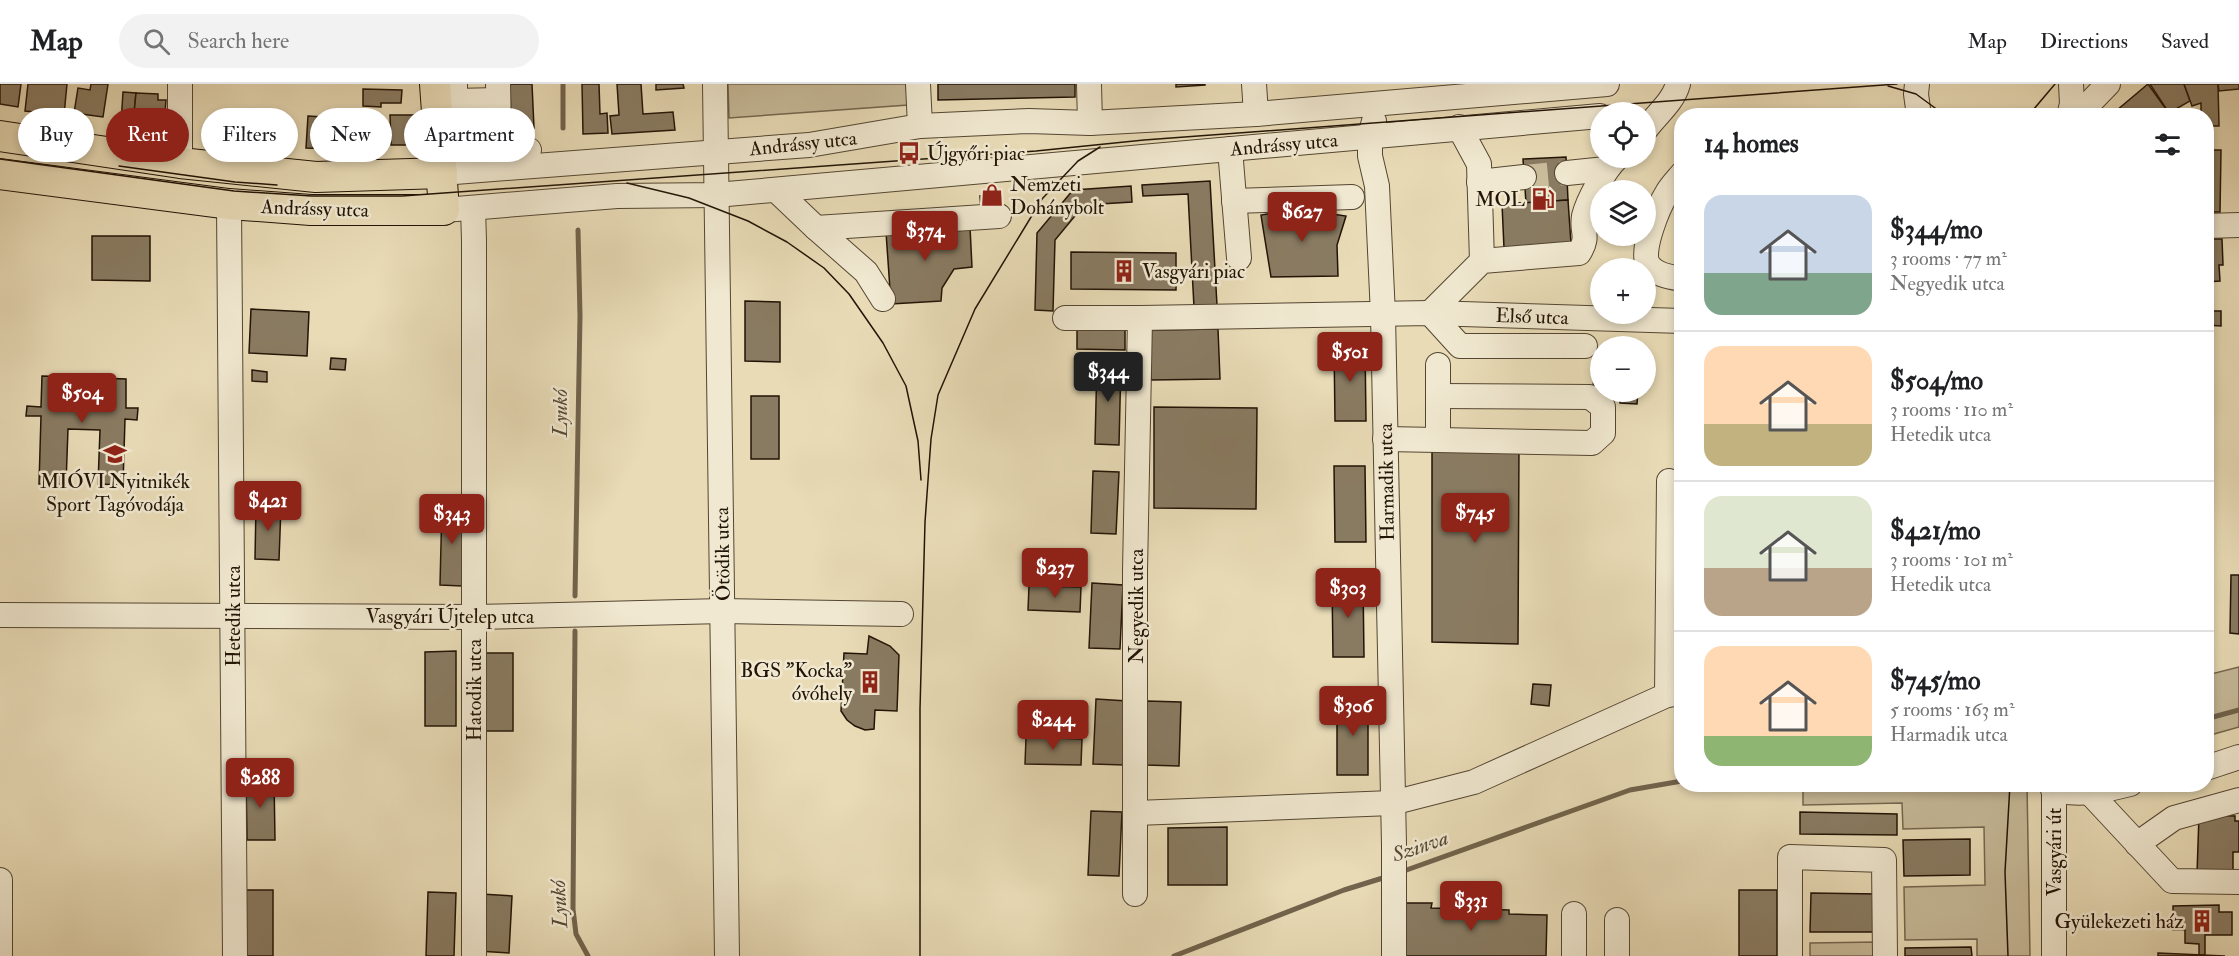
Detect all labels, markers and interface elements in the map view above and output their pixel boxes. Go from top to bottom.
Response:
search box [119,14,539,68]
text: Map [30,24,83,59]
icon: search [140,25,173,58]
text: Search here [188,27,289,55]
text: Map [1967,28,2007,55]
text: Directions [2040,28,2128,55]
text: Saved [2161,28,2209,55]
map controls [1590,102,1656,402]
button: locate [1590,102,1656,168]
chip: Buy [18,108,94,162]
chip: Rent [106,108,189,162]
chip: Filters [201,108,298,162]
chip: New [310,108,392,162]
chip: Apartment [404,108,535,162]
street label: Andrássy utca [747,125,859,162]
street label: Andrássy utca [1228,127,1340,162]
text: 14 homes [1704,128,1799,160]
icon: filters [2151,128,2184,161]
bus stop icon: Újgyőri piac [896,140,922,166]
place label: Újgyőri piac [927,140,1025,167]
place label: Nemzeti Dohánybolt [1010,172,1105,220]
button: layers [1590,180,1656,246]
shop icon: Nemzeti Dohánybolt [979,182,1005,208]
fuel station icon: MOL [1530,186,1556,212]
place label: MOL [1475,187,1526,212]
pin: $627 [1266,192,1338,243]
street label: Andrássy utca [259,194,370,223]
text: $627 [1282,199,1322,224]
pin: $374 [889,211,961,262]
text: $344/mo [1890,214,1983,246]
text: $374 [906,218,944,243]
icon: home [1752,219,1824,291]
text: 3 rooms · 77 m² [1890,246,2007,271]
building icon: Vasgyári piac [1111,258,1137,284]
button: + [1590,258,1656,324]
place label: Vasgyári piac [1142,259,1245,285]
text: Negyedik utca [1890,271,2005,296]
street label: Első utca [1495,303,1570,330]
pin: $501 [1314,332,1386,383]
button: − [1590,336,1656,402]
text: $501 [1331,339,1369,364]
pin: $344 [1072,352,1144,403]
text: $344 [1088,359,1128,384]
text: $504/mo [1890,365,1983,397]
icon: home [1752,370,1824,442]
pin: $504 [46,373,118,424]
text: $504 [62,380,102,405]
water label: Lyukó [547,387,574,438]
text: 3 rooms · 110 m² [1890,397,2013,422]
street label: Harmadik utca [1373,422,1400,541]
text: Hetedik utca [1890,422,1991,447]
school or university icon: MIÓVI Nyitnikék Sport Tagóvodája [102,441,128,467]
place label: MIÓVI Nyitnikék Sport Tagóvodája [40,468,190,518]
pin: $421 [232,481,304,532]
text: $421 [248,488,288,513]
pin: $745 [1439,493,1511,544]
pin: $343 [416,494,488,545]
text: $745 [1455,500,1495,525]
text: $343 [433,501,471,526]
street label: Ötödik utca [709,506,736,601]
text: $421/mo [1890,515,1981,547]
icon: home [1752,520,1824,592]
text: 3 rooms · 101 m² [1890,547,2013,572]
pin: $237 [1019,548,1091,599]
street label: Negyedik utca [1124,548,1149,663]
text: $237 [1036,555,1074,580]
street label: Hetedik utca [221,565,246,667]
pin: $303 [1312,568,1384,619]
text: Hetedik utca [1890,572,1991,597]
text: $303 [1330,575,1366,600]
street label: Vasgyári Újtelep utca [366,603,535,630]
street label: Hatodik utca [462,638,487,741]
place label: BGS "Kocka" óvóhely [740,658,853,706]
text: $745/mo [1890,665,1980,697]
building icon: BGS "Kocka" óvóhely [857,669,883,695]
icon: home [1752,670,1824,742]
pin: $306 [1317,686,1389,737]
text: $306 [1333,693,1373,718]
text: 5 rooms · 163 m² [1890,697,2015,722]
pin: $244 [1017,700,1089,751]
text: $244 [1031,707,1075,732]
text: Harmadik utca [1890,722,2008,747]
pin: $288 [224,758,296,809]
text: $288 [240,765,280,790]
street label: Vasgyári út [2042,807,2067,896]
water label: Szinva [1388,824,1452,869]
water label: Lyukó [545,878,574,930]
pin: $331 [1435,881,1507,932]
text: $331 [1454,888,1488,913]
building icon: Gyülekezeti ház [2189,908,2215,934]
place label: Gyülekezeti ház [2055,909,2184,934]

